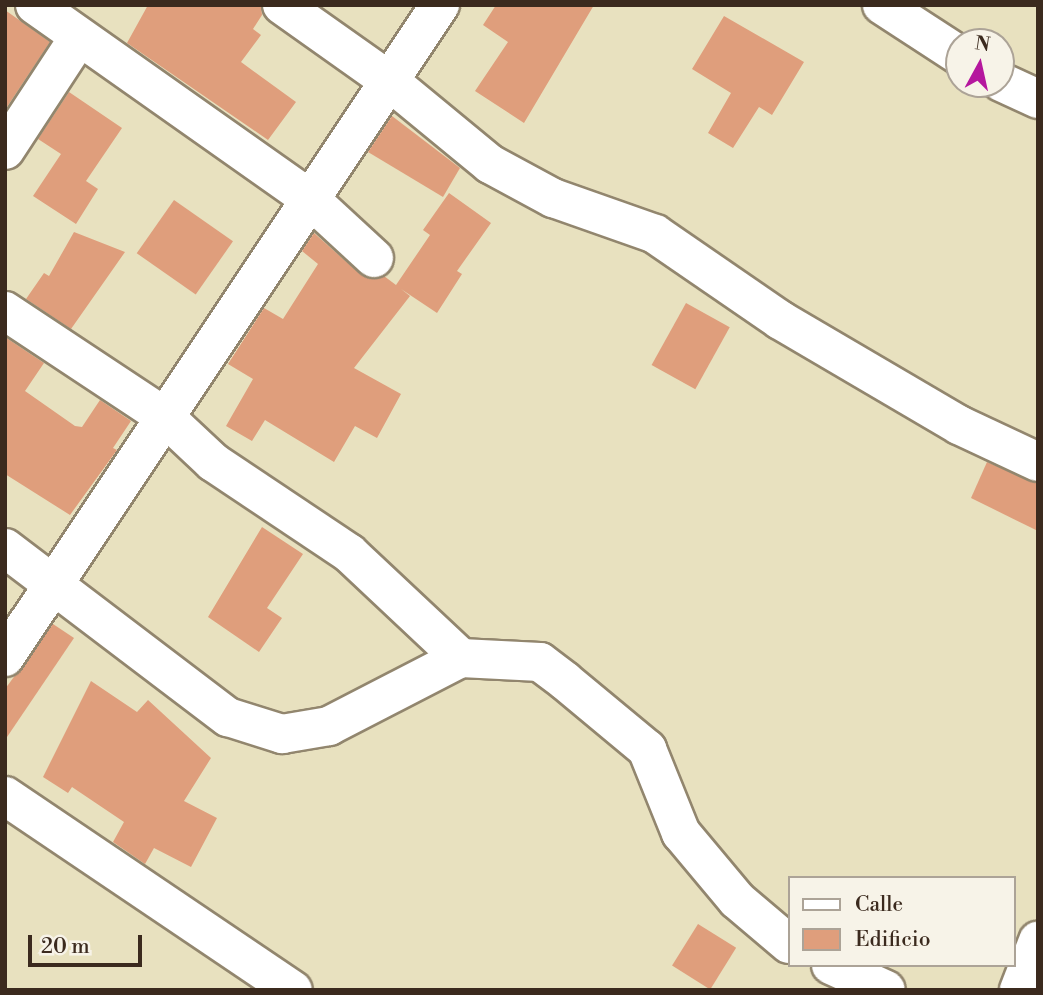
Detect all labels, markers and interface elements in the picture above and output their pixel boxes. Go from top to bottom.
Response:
north arrow [945,28,1015,98]
text: N [974,31,992,57]
legend [788,876,1015,967]
text: Calle [855,892,903,918]
scale bar [32,922,145,966]
text: Edificio [855,927,931,953]
text: 20 m [41,934,90,960]

